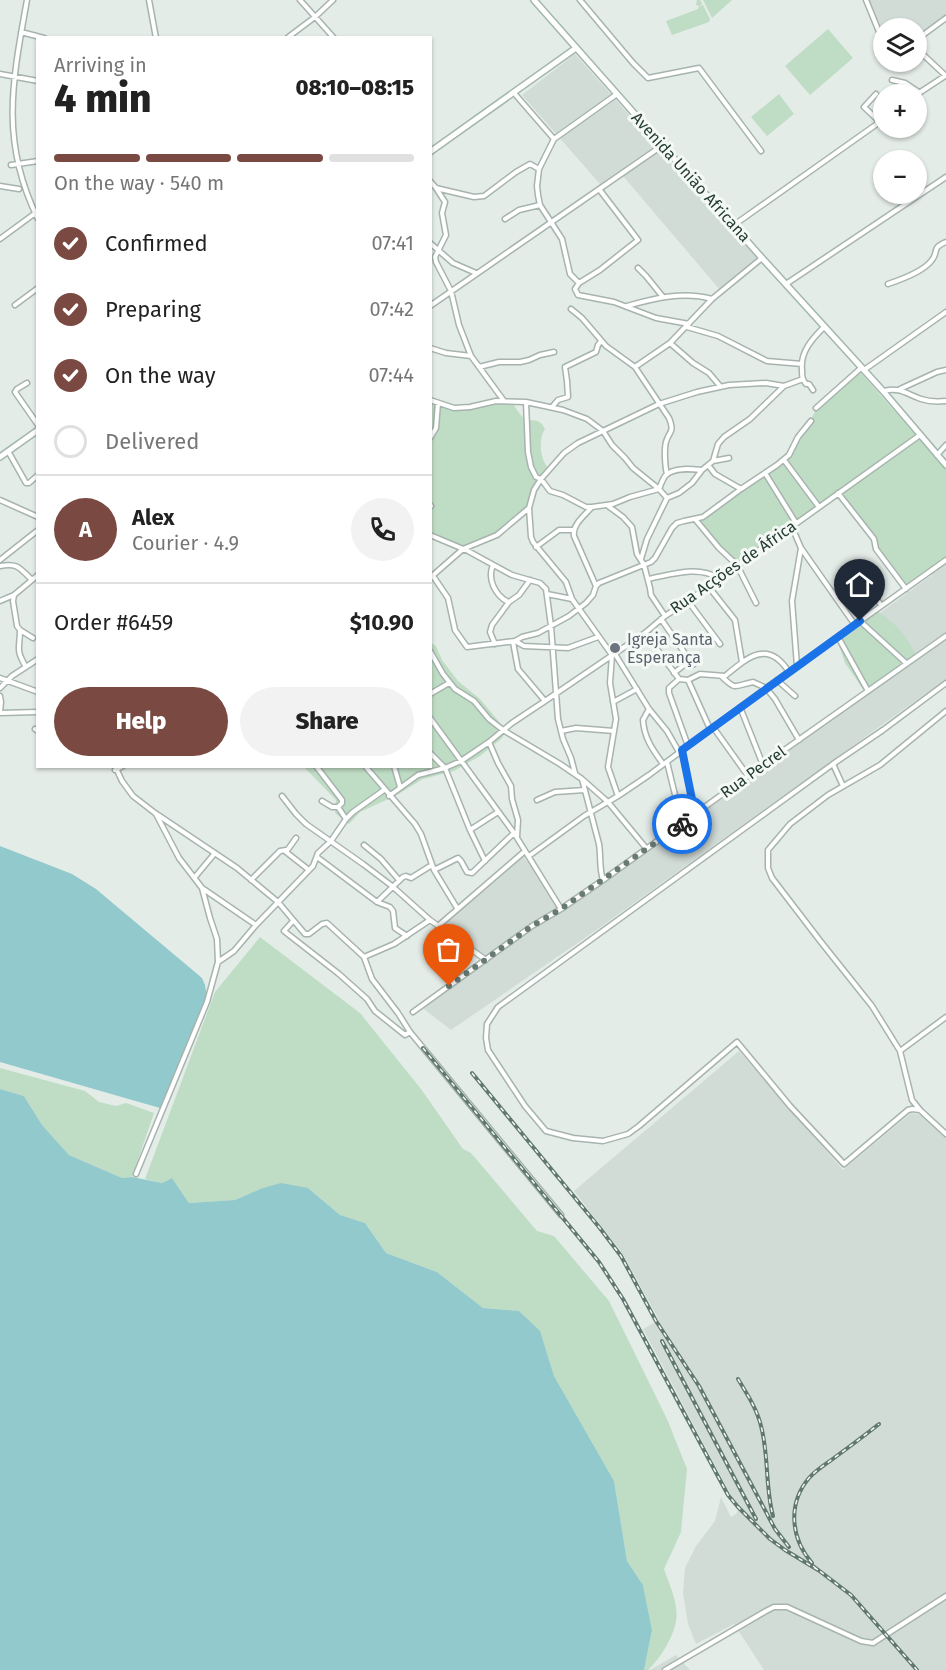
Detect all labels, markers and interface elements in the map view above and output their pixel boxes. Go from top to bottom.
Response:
map controls [873,18,927,204]
button: layers [873,18,927,72]
text: Arriving in [54,53,147,77]
text: 08:10–08:15 [295,74,414,101]
text: 4 min [54,76,152,122]
button: + [873,84,927,138]
street label: Avenida União Africana [628,108,754,246]
button: − [873,150,927,204]
text: On the way · 540 m [54,171,224,195]
icon: check [54,227,87,260]
text: Confirmed [105,230,208,257]
text: 07:41 [372,231,414,255]
icon: check [54,293,87,326]
text: Preparing [105,296,201,323]
text: 07:42 [370,297,414,321]
icon: check [54,359,87,392]
text: On the way [105,362,216,389]
text: 07:44 [368,363,414,387]
text: Delivered [105,428,200,455]
button: phone [351,498,414,561]
text: Alex [132,504,175,531]
text: A [79,516,92,543]
street label: Rua Acções de África [666,516,800,618]
text: Courier · 4.9 [132,531,239,555]
pin [834,559,885,621]
icon: home [843,568,876,601]
text: Order #6459 [54,609,173,636]
text: $10.90 [350,609,414,636]
place label: Igreja Santa Esperança [627,630,713,668]
marker: Igreja Santa Esperança [608,641,622,655]
button: Help [54,687,228,756]
button: Share [240,687,414,756]
street label: Rua Pecrel [717,742,790,802]
courier [652,794,712,854]
icon: bike [666,808,699,841]
pin [423,924,474,986]
icon: bag [432,933,465,966]

